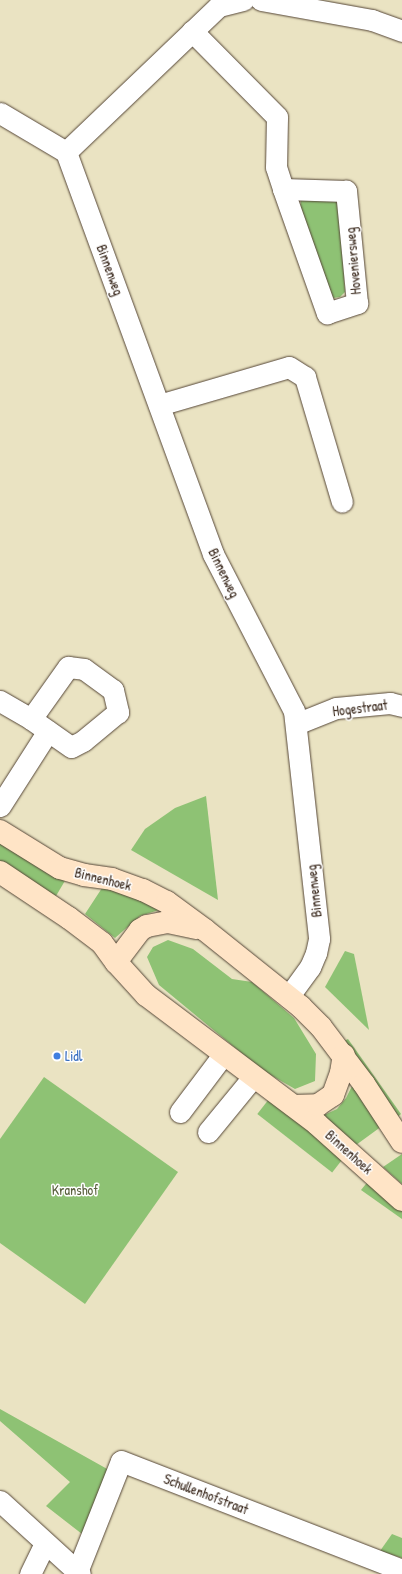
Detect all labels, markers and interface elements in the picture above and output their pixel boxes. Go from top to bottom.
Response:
street label: Hoveniersweg [342,227,364,295]
street label: Binnenweg [93,242,127,298]
street label: Binnenweg [205,545,243,601]
street label: Hogestraat [331,696,389,720]
street label: Binnenhoek [73,864,133,894]
street label: Binnenweg [303,864,325,918]
place label: Lidl [65,1048,83,1064]
marker: Lidl [52,1051,62,1061]
street label: Binnenhoek [322,1126,376,1178]
park label: Kranshof [52,1182,98,1198]
street label: Schullenhofstraat [161,1470,251,1518]

